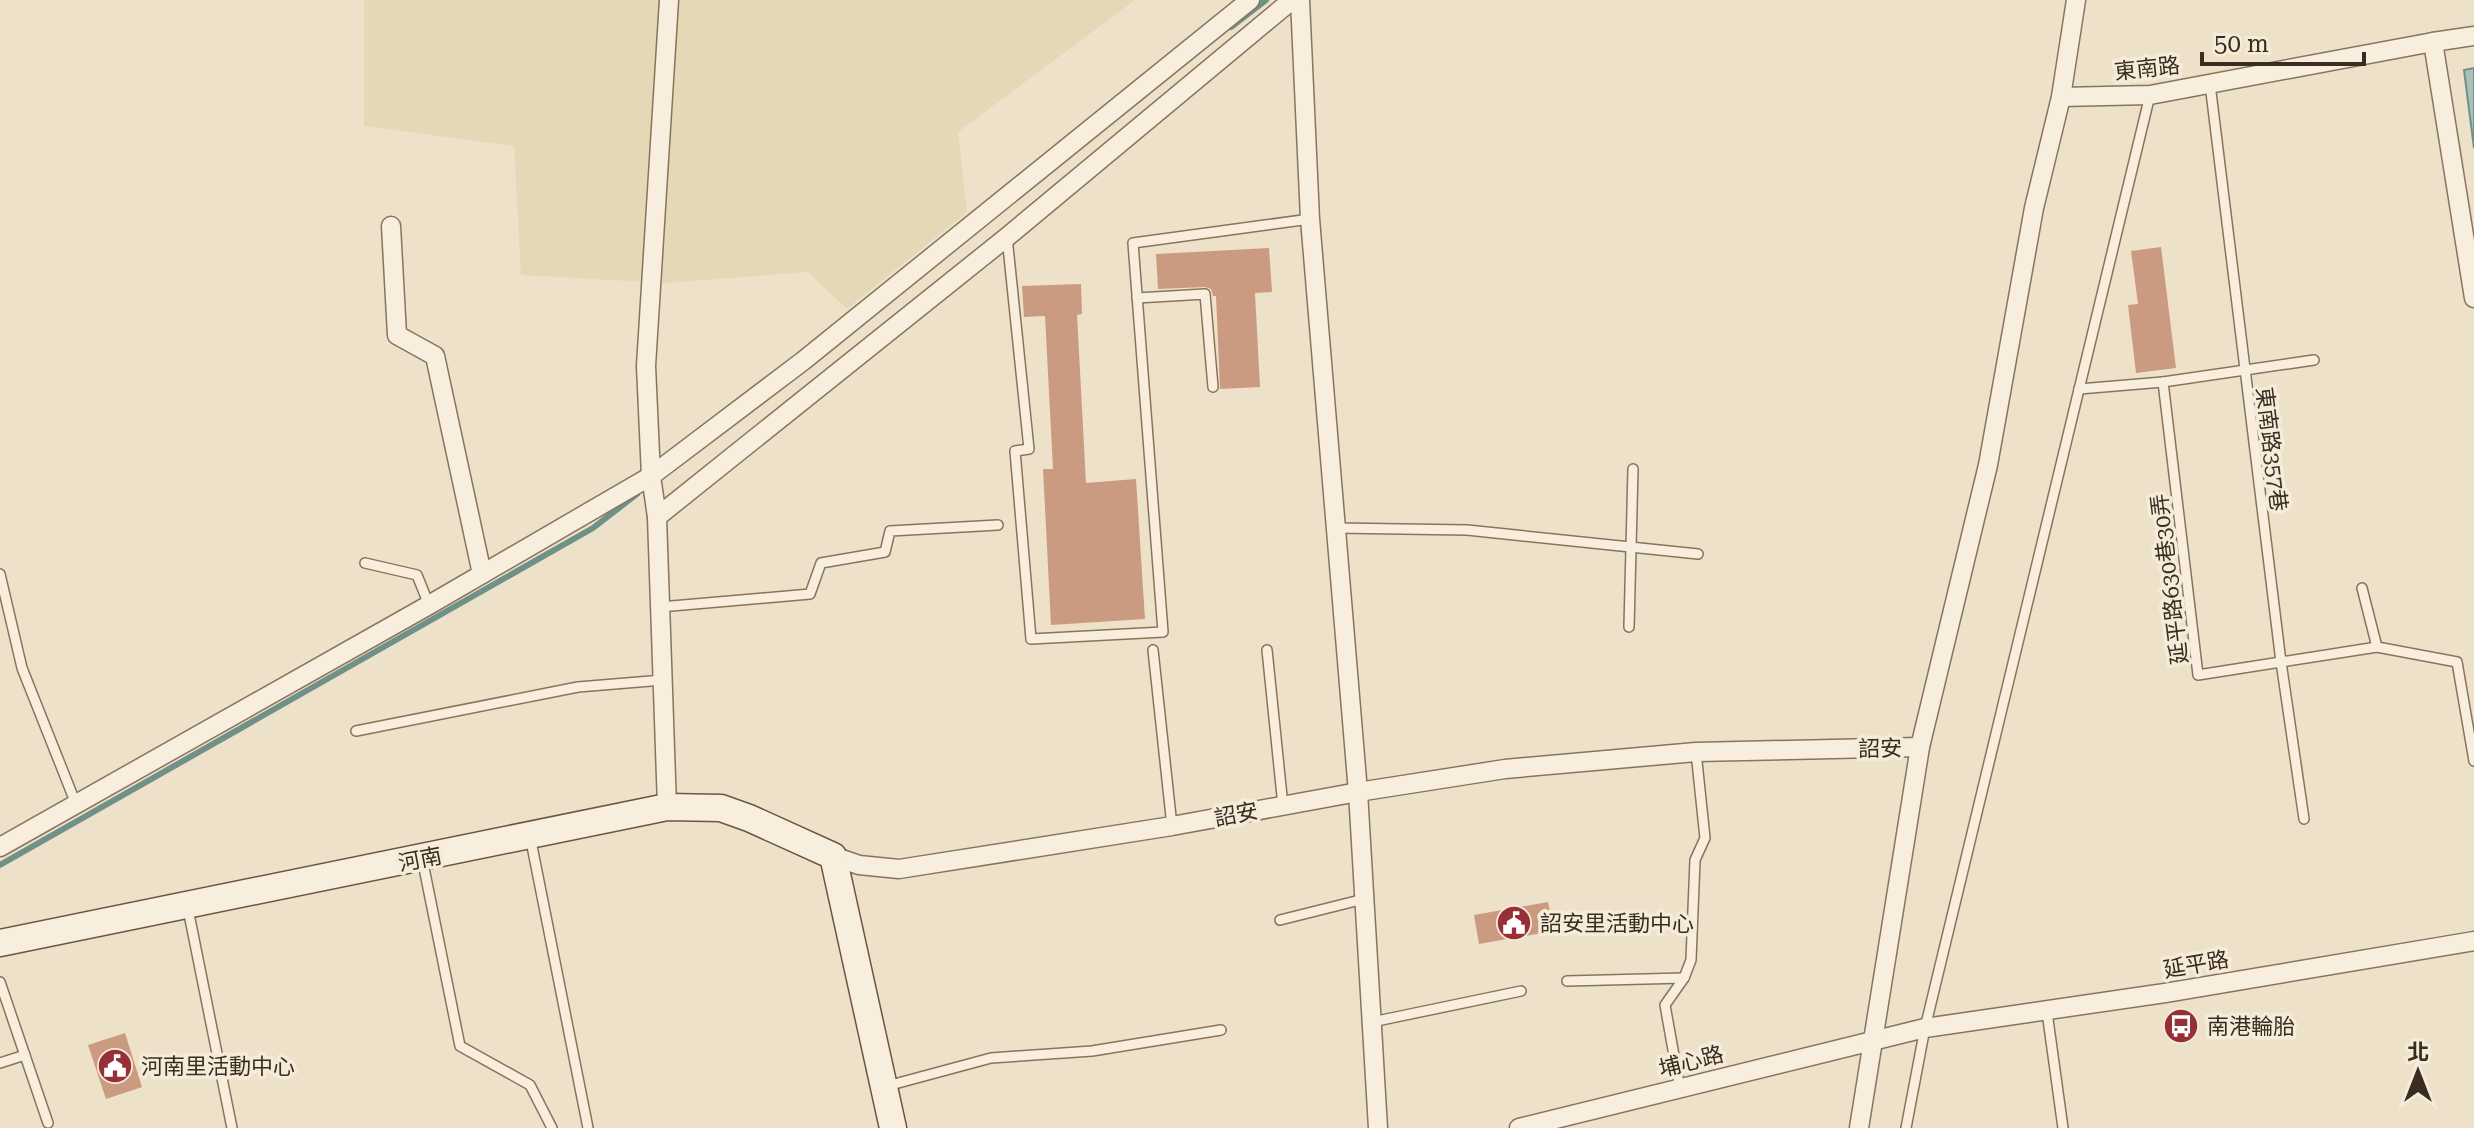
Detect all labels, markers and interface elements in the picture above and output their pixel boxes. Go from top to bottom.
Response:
scale bar [2202,16,2364,66]
text: 50 m [2214,30,2269,58]
street label: 東南路 [2113,53,2181,84]
street label: 東南路357巷 [2251,386,2292,513]
street label: 延平路630巷30弄 [2147,492,2192,666]
street label: 詔安 [1858,736,1902,761]
street label: 詔安 [1212,798,1260,831]
street label: 河南 [396,843,444,876]
public building icon: 詔安里活動中心 [1495,904,1533,942]
place label: 詔安里活動中心 [1540,911,1694,936]
street label: 延平路 [2161,946,2231,983]
bus stop icon: 南港輪胎 [2162,1007,2200,1045]
place label: 南港輪胎 [2207,1014,2295,1039]
north arrow [2378,1032,2458,1112]
text: 北 [2407,1040,2429,1065]
street label: 埔心路 [1656,1041,1726,1082]
public building icon: 河南里活動中心 [96,1047,134,1085]
place label: 河南里活動中心 [141,1054,295,1079]

